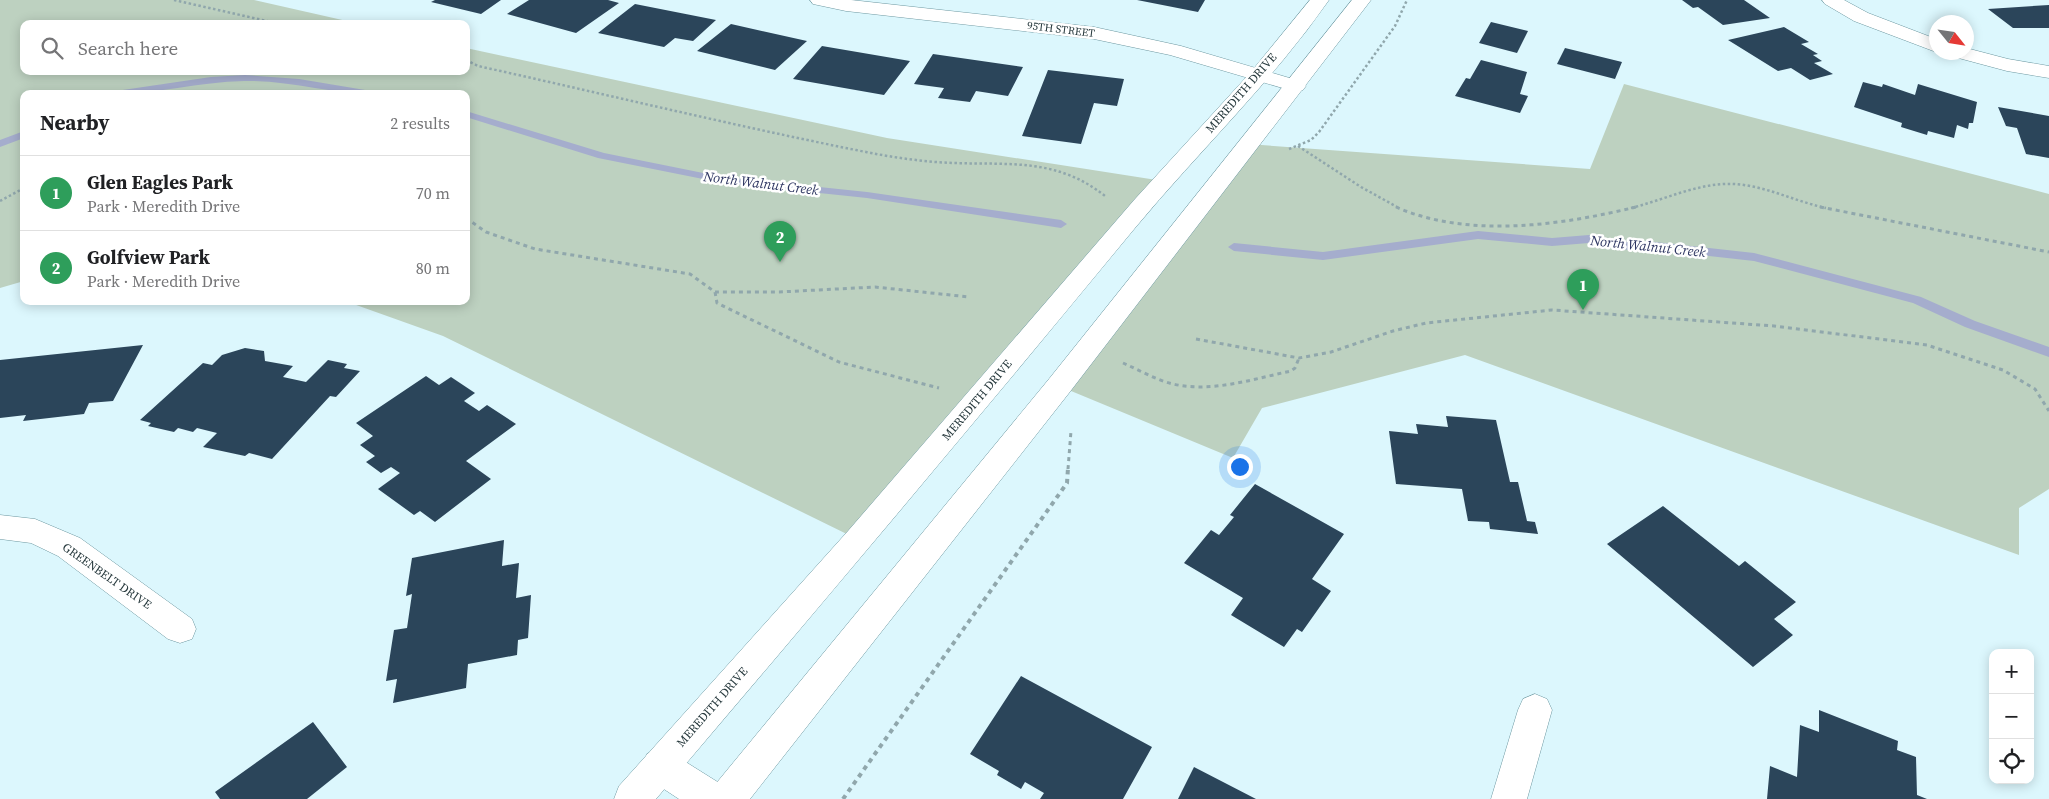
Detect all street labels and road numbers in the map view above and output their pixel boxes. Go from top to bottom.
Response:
street label: 95TH STREET [1026,18,1096,41]
street label: MEREDITH DRIVE [1202,50,1280,136]
street label: MEREDITH DRIVE [938,356,1016,444]
street label: GREENBELT DRIVE [59,539,155,613]
street label: MEREDITH DRIVE [673,664,751,750]

